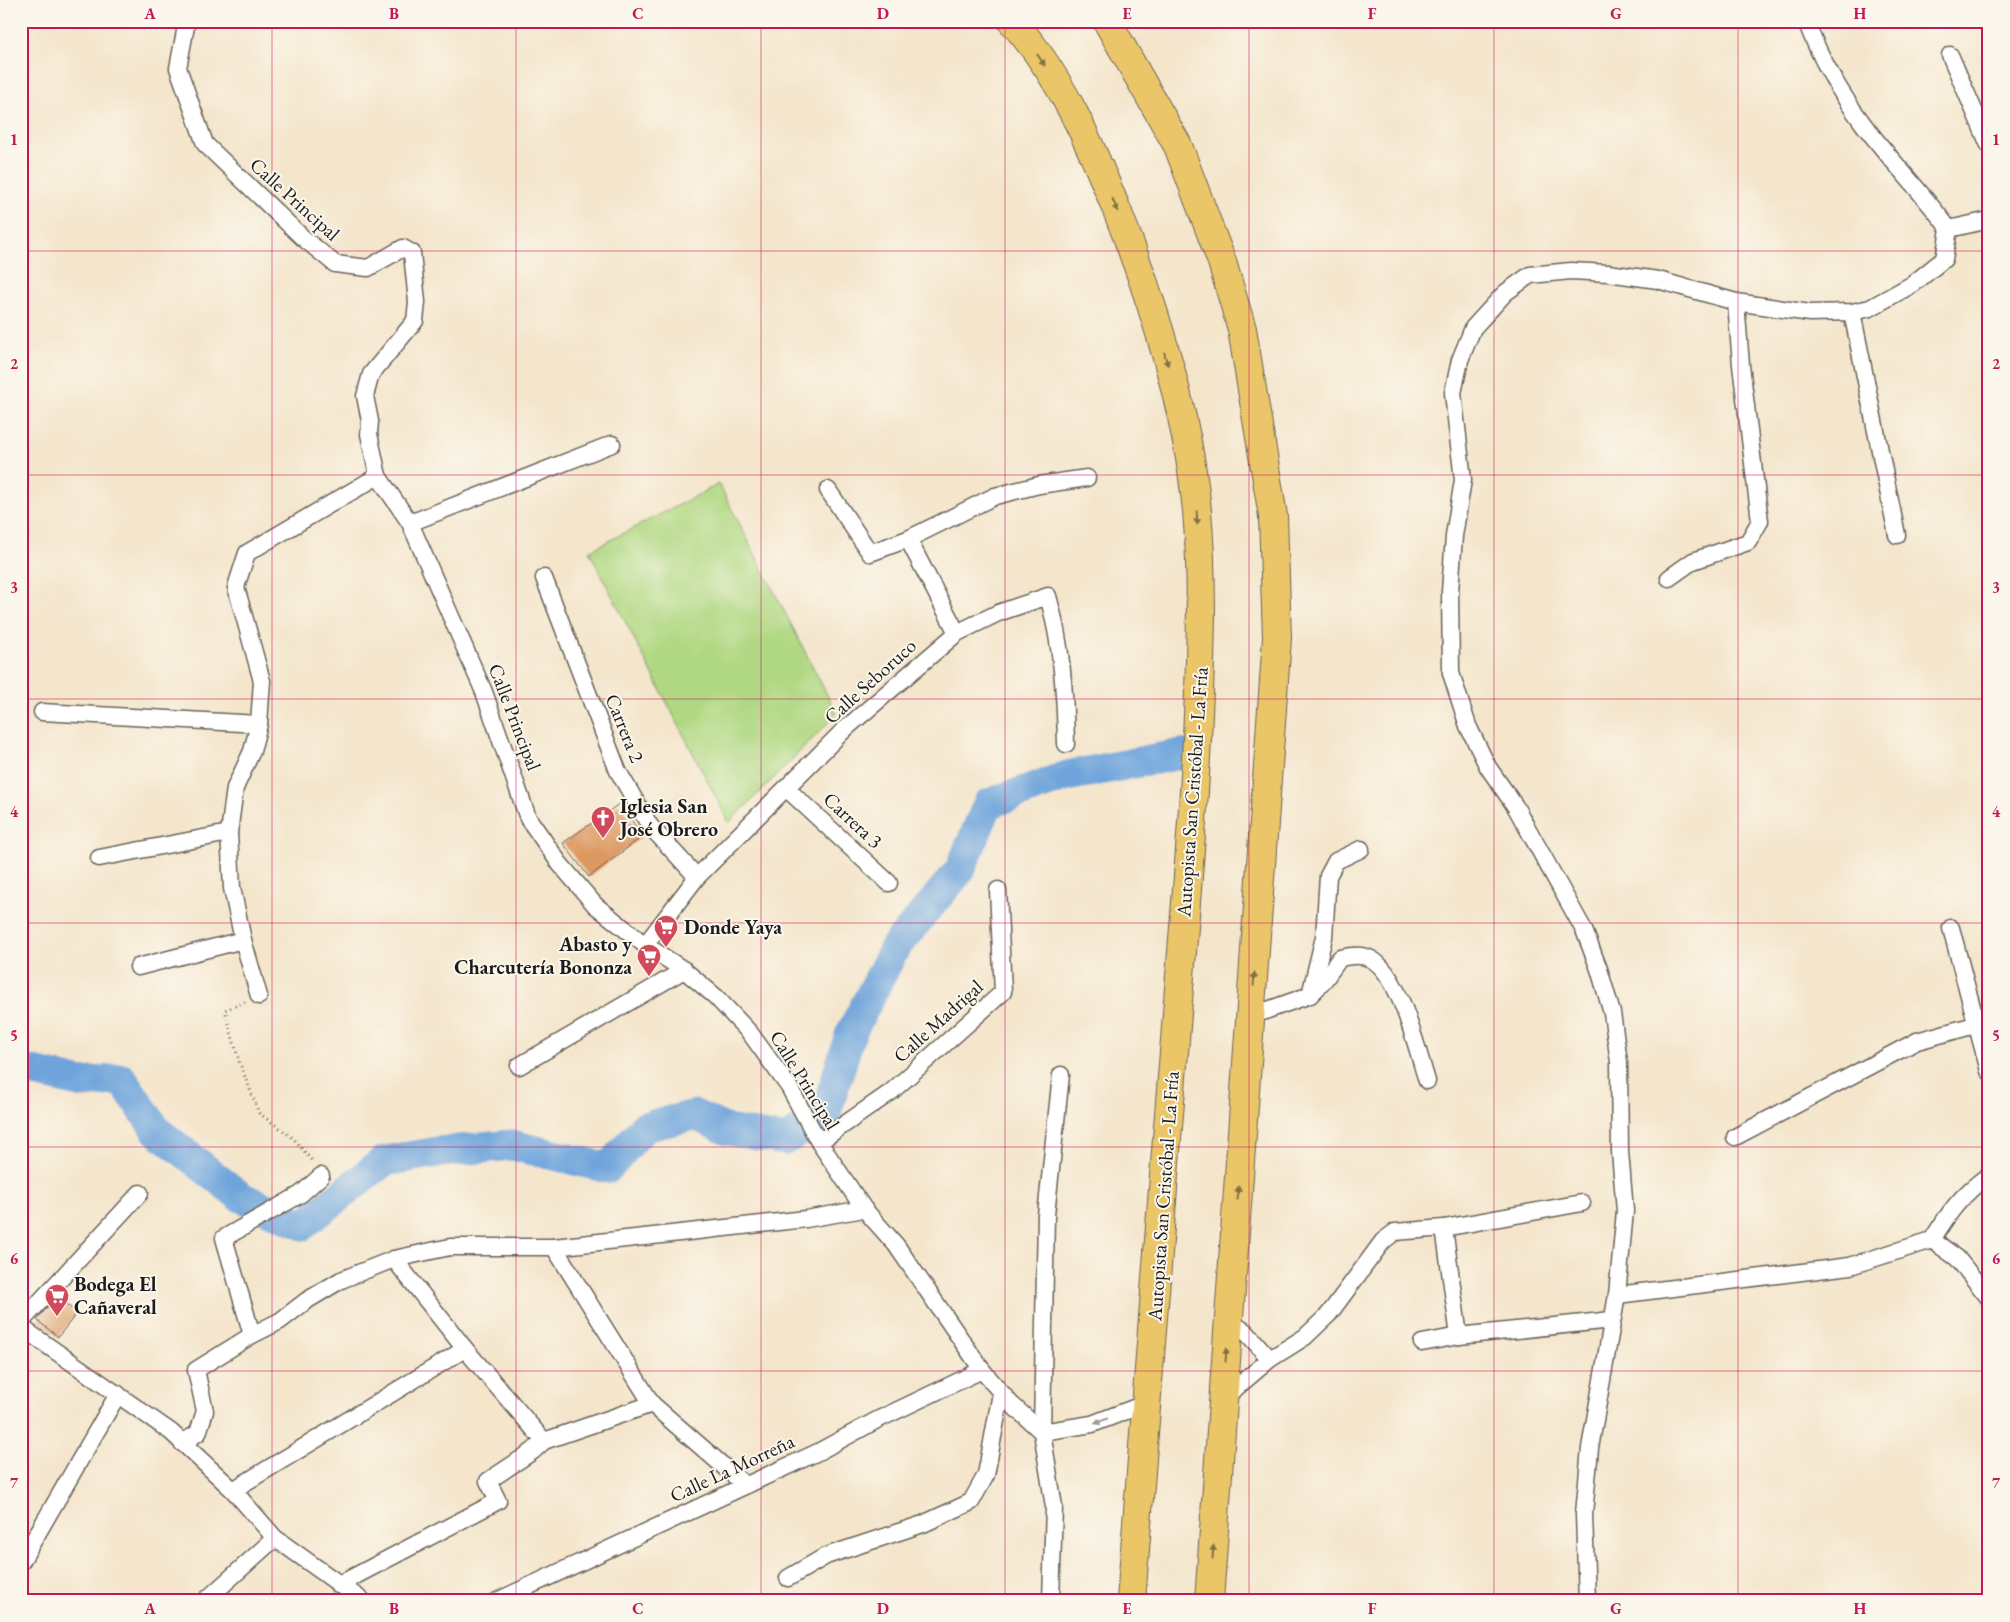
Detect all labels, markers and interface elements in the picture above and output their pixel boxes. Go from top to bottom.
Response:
text: A [143,3,156,24]
text: B [389,3,399,24]
text: C [632,3,644,24]
text: D [877,3,889,24]
text: E [1122,3,1132,24]
text: F [1368,3,1377,24]
text: G [1610,3,1622,24]
text: H [1854,3,1867,24]
one-way arrow [1036,54,1046,67]
text: 1 [10,129,18,150]
text: 1 [1992,129,2000,150]
street label: Calle Principal [244,152,346,246]
one-way arrow [1111,197,1119,212]
one-way arrow [1162,351,1170,366]
text: 2 [10,353,19,374]
text: 2 [1992,353,2001,374]
one-way arrow [1194,510,1202,526]
text: 3 [10,577,18,598]
text: 3 [1992,577,2000,598]
street label: Calle Seboruco [818,633,922,729]
street label: Calle Principal [483,660,547,774]
street label: Autopista San Cristóbal - La Fría [1170,666,1214,919]
street label: Carrera 2 [600,690,651,766]
street label: Carrera 3 [818,786,888,854]
place label: Iglesia San José Obrero [618,793,718,842]
text: 4 [10,801,19,822]
text: 4 [1992,801,2001,822]
church icon: Iglesia San José Obrero [590,805,616,839]
supermarket icon: Donde Yaya [653,914,679,948]
place label: Donde Yaya [684,914,782,940]
place label: Abasto y Charcutería Bononza [454,931,632,980]
supermarket icon: Abasto y Charcutería Bononza [636,943,662,977]
one-way arrow [1250,970,1258,986]
street label: Calle Madrigal [888,974,989,1068]
text: 5 [10,1025,18,1046]
street label: Calle Principal [764,1025,846,1135]
text: 5 [1992,1025,2000,1046]
street label: Autopista San Cristóbal - La Fría [1141,1070,1185,1323]
one-way arrow [1235,1185,1243,1201]
text: 6 [10,1248,19,1269]
text: 6 [1992,1248,2001,1269]
place label: Bodega El Cañaveral [74,1271,157,1320]
supermarket icon: Bodega El Cañaveral [44,1283,70,1317]
one-way arrow [1223,1347,1231,1363]
one-way arrow [1093,1417,1108,1425]
street label: Calle La Morreña [666,1428,798,1508]
text: 7 [10,1472,19,1493]
text: 7 [1992,1472,2001,1493]
one-way arrow [1209,1544,1217,1560]
text: A [143,1598,156,1619]
text: B [389,1598,399,1619]
text: C [632,1598,644,1619]
text: D [877,1598,889,1619]
text: E [1122,1598,1132,1619]
text: F [1368,1598,1377,1619]
text: G [1610,1598,1622,1619]
text: H [1854,1598,1867,1619]

